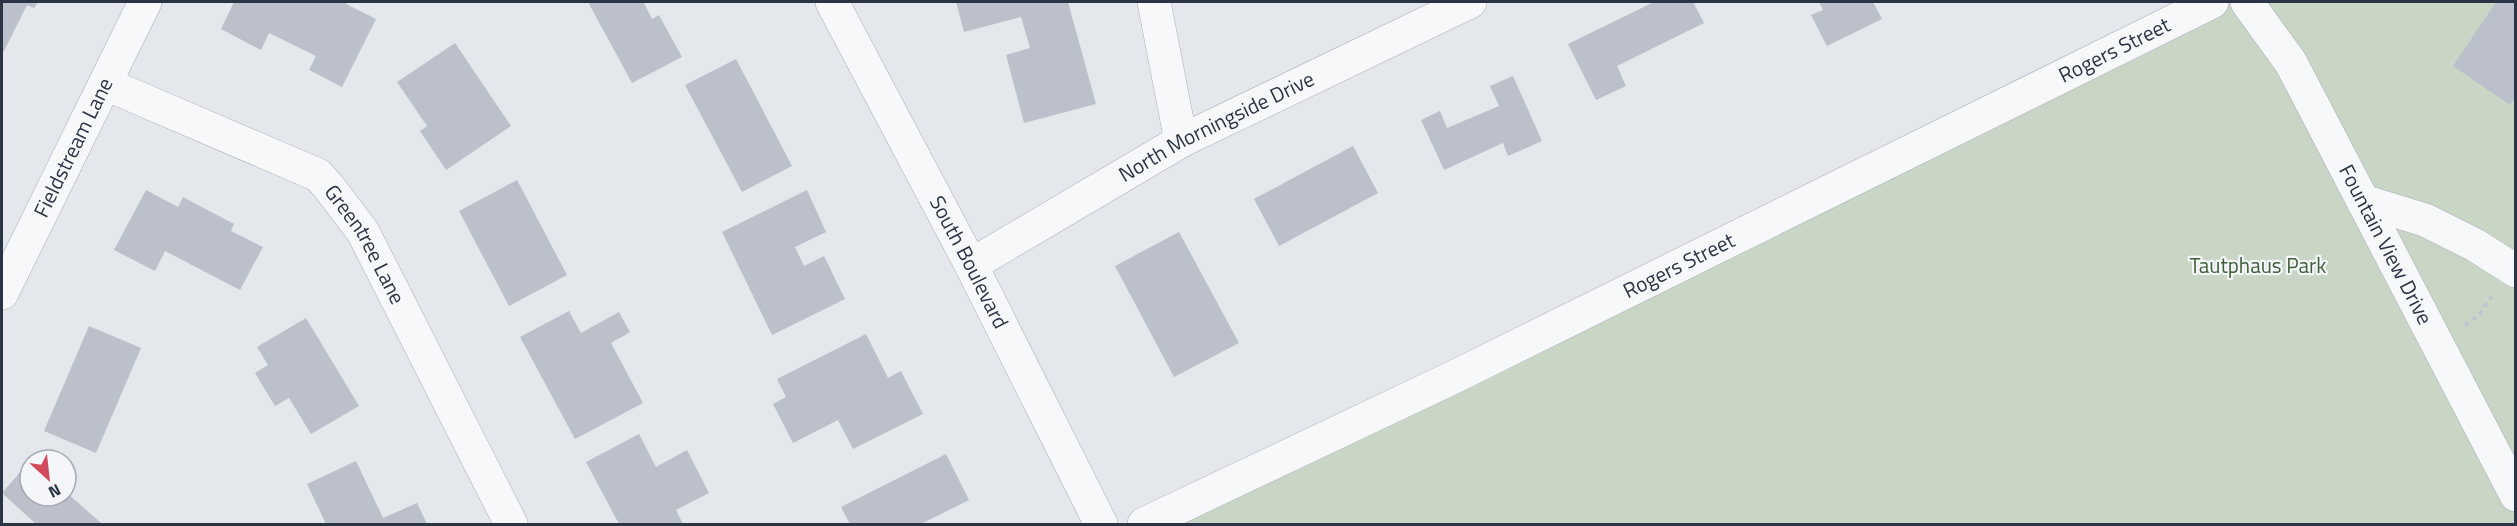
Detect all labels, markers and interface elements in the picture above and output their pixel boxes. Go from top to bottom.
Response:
street label: Rogers Street [2053,8,2176,91]
street label: North Morningside Drive [1112,62,1319,190]
street label: Fieldstream Lane [25,72,120,223]
street label: Fountain View Drive [2332,158,2441,330]
street label: Greentree Lane [317,177,414,309]
street label: South Boulevard [922,189,1017,334]
street label: Rogers Street [1617,223,1740,306]
park label: Tautphaus Park [2190,249,2326,281]
north arrow [18,448,78,508]
text: N [44,478,65,505]

